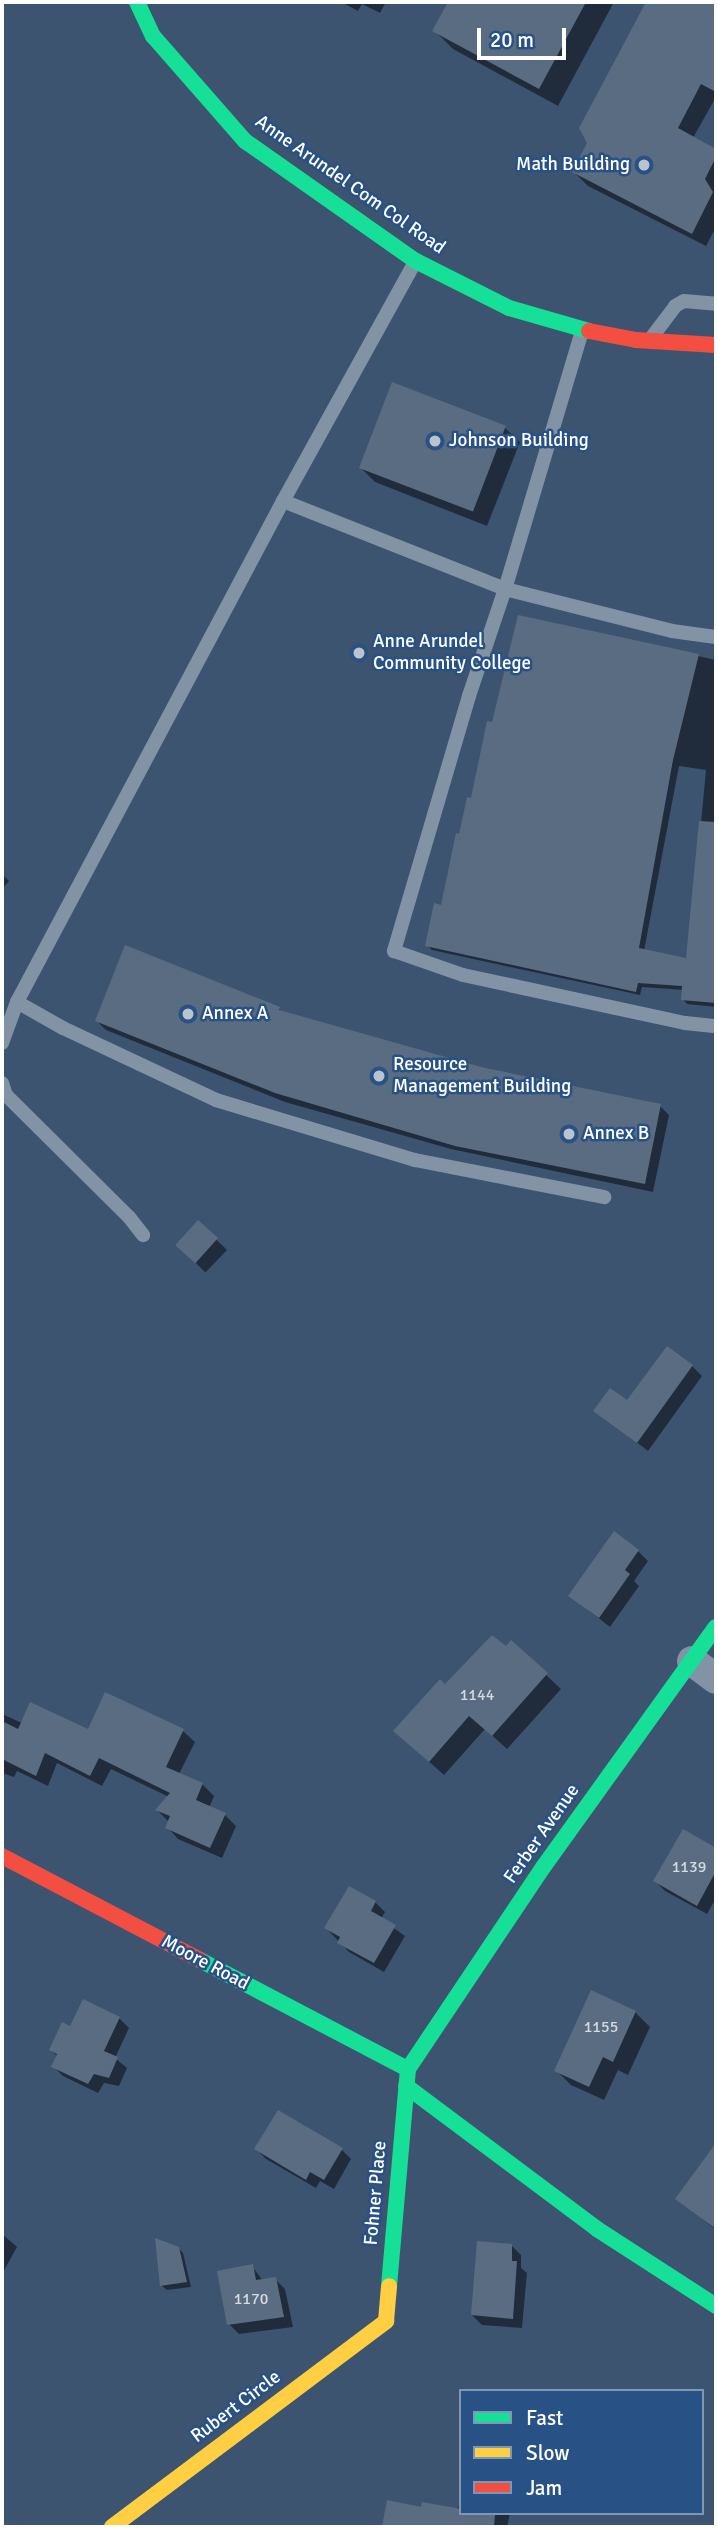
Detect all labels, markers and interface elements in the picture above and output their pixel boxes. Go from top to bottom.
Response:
scale bar [480,14,569,58]
text: 20 m [490,27,534,53]
street label: Anne Arundel Com Col Road [251,111,449,259]
place label: Math Building [516,154,630,176]
marker: Math Building [636,157,652,173]
place label: Johnson Building [449,430,589,452]
marker: Johnson Building [427,433,443,449]
place label: Anne Arundel Community College [373,631,531,675]
marker: Anne Arundel Community College [351,645,367,661]
place label: Annex A [202,1003,268,1025]
marker: Annex A [180,1006,196,1022]
place label: Resource Management Building [393,1054,571,1098]
marker: Resource Management Building [371,1068,387,1084]
place label: Annex B [583,1123,649,1145]
marker: Annex B [561,1126,577,1142]
house number: 1144 [460,1685,494,1705]
street label: Ferber Avenue [499,1780,585,1888]
house number: 1139 [672,1857,706,1877]
street label: Moore Road [157,1930,253,1996]
house number: 1155 [584,2017,618,2037]
street label: Fohner Place [360,2140,392,2246]
house number: 1170 [234,2289,268,2309]
street label: Rubert Circle [187,2366,285,2448]
legend [459,2389,704,2515]
text: Fast [526,2405,563,2431]
text: Slow [526,2440,570,2466]
text: Jam [526,2475,562,2501]

